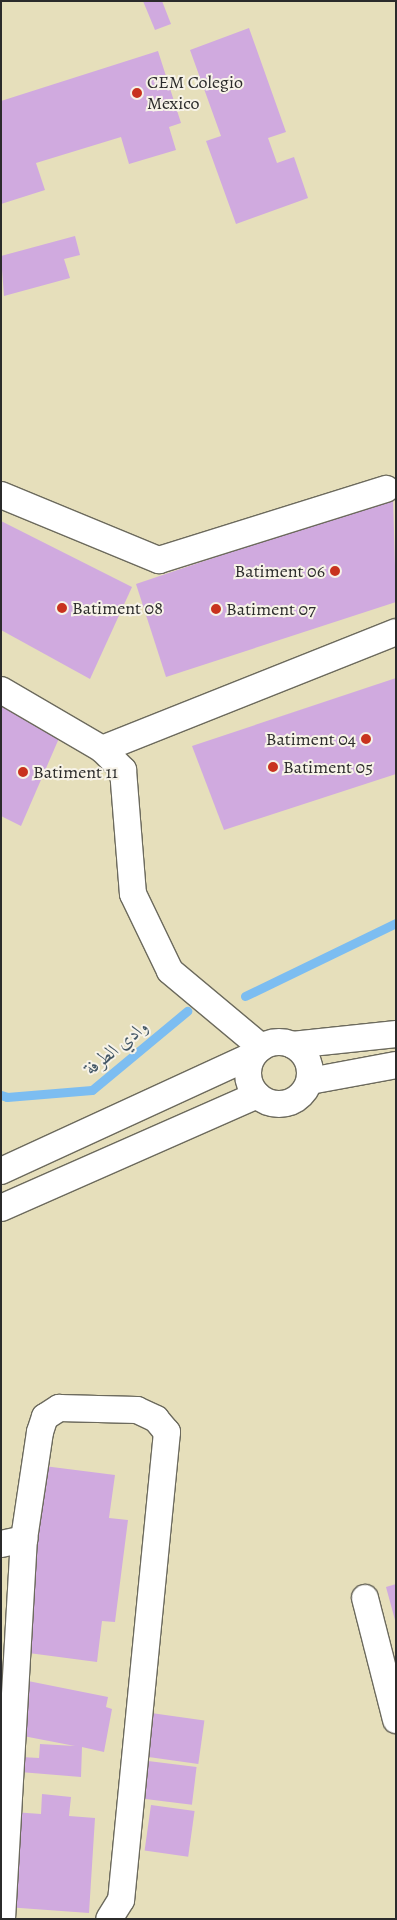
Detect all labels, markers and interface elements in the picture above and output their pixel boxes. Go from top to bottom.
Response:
place label: CEM Colegio Mexico [147,72,243,115]
marker: CEM Colegio Mexico [131,87,143,99]
place label: Batiment 06 [235,560,325,582]
marker: Batiment 06 [329,565,341,577]
place label: Batiment 08 [72,597,163,619]
place label: Batiment 07 [226,598,316,620]
marker: Batiment 08 [56,602,68,614]
marker: Batiment 07 [210,603,222,615]
place label: Batiment 04 [266,728,356,750]
marker: Batiment 04 [360,733,372,745]
place label: Batiment 05 [283,756,373,778]
place label: Batiment 11 [33,761,118,783]
marker: Batiment 05 [267,761,279,773]
marker: Batiment 11 [17,766,29,778]
water label: وادي الطرفة [81,1015,153,1081]

